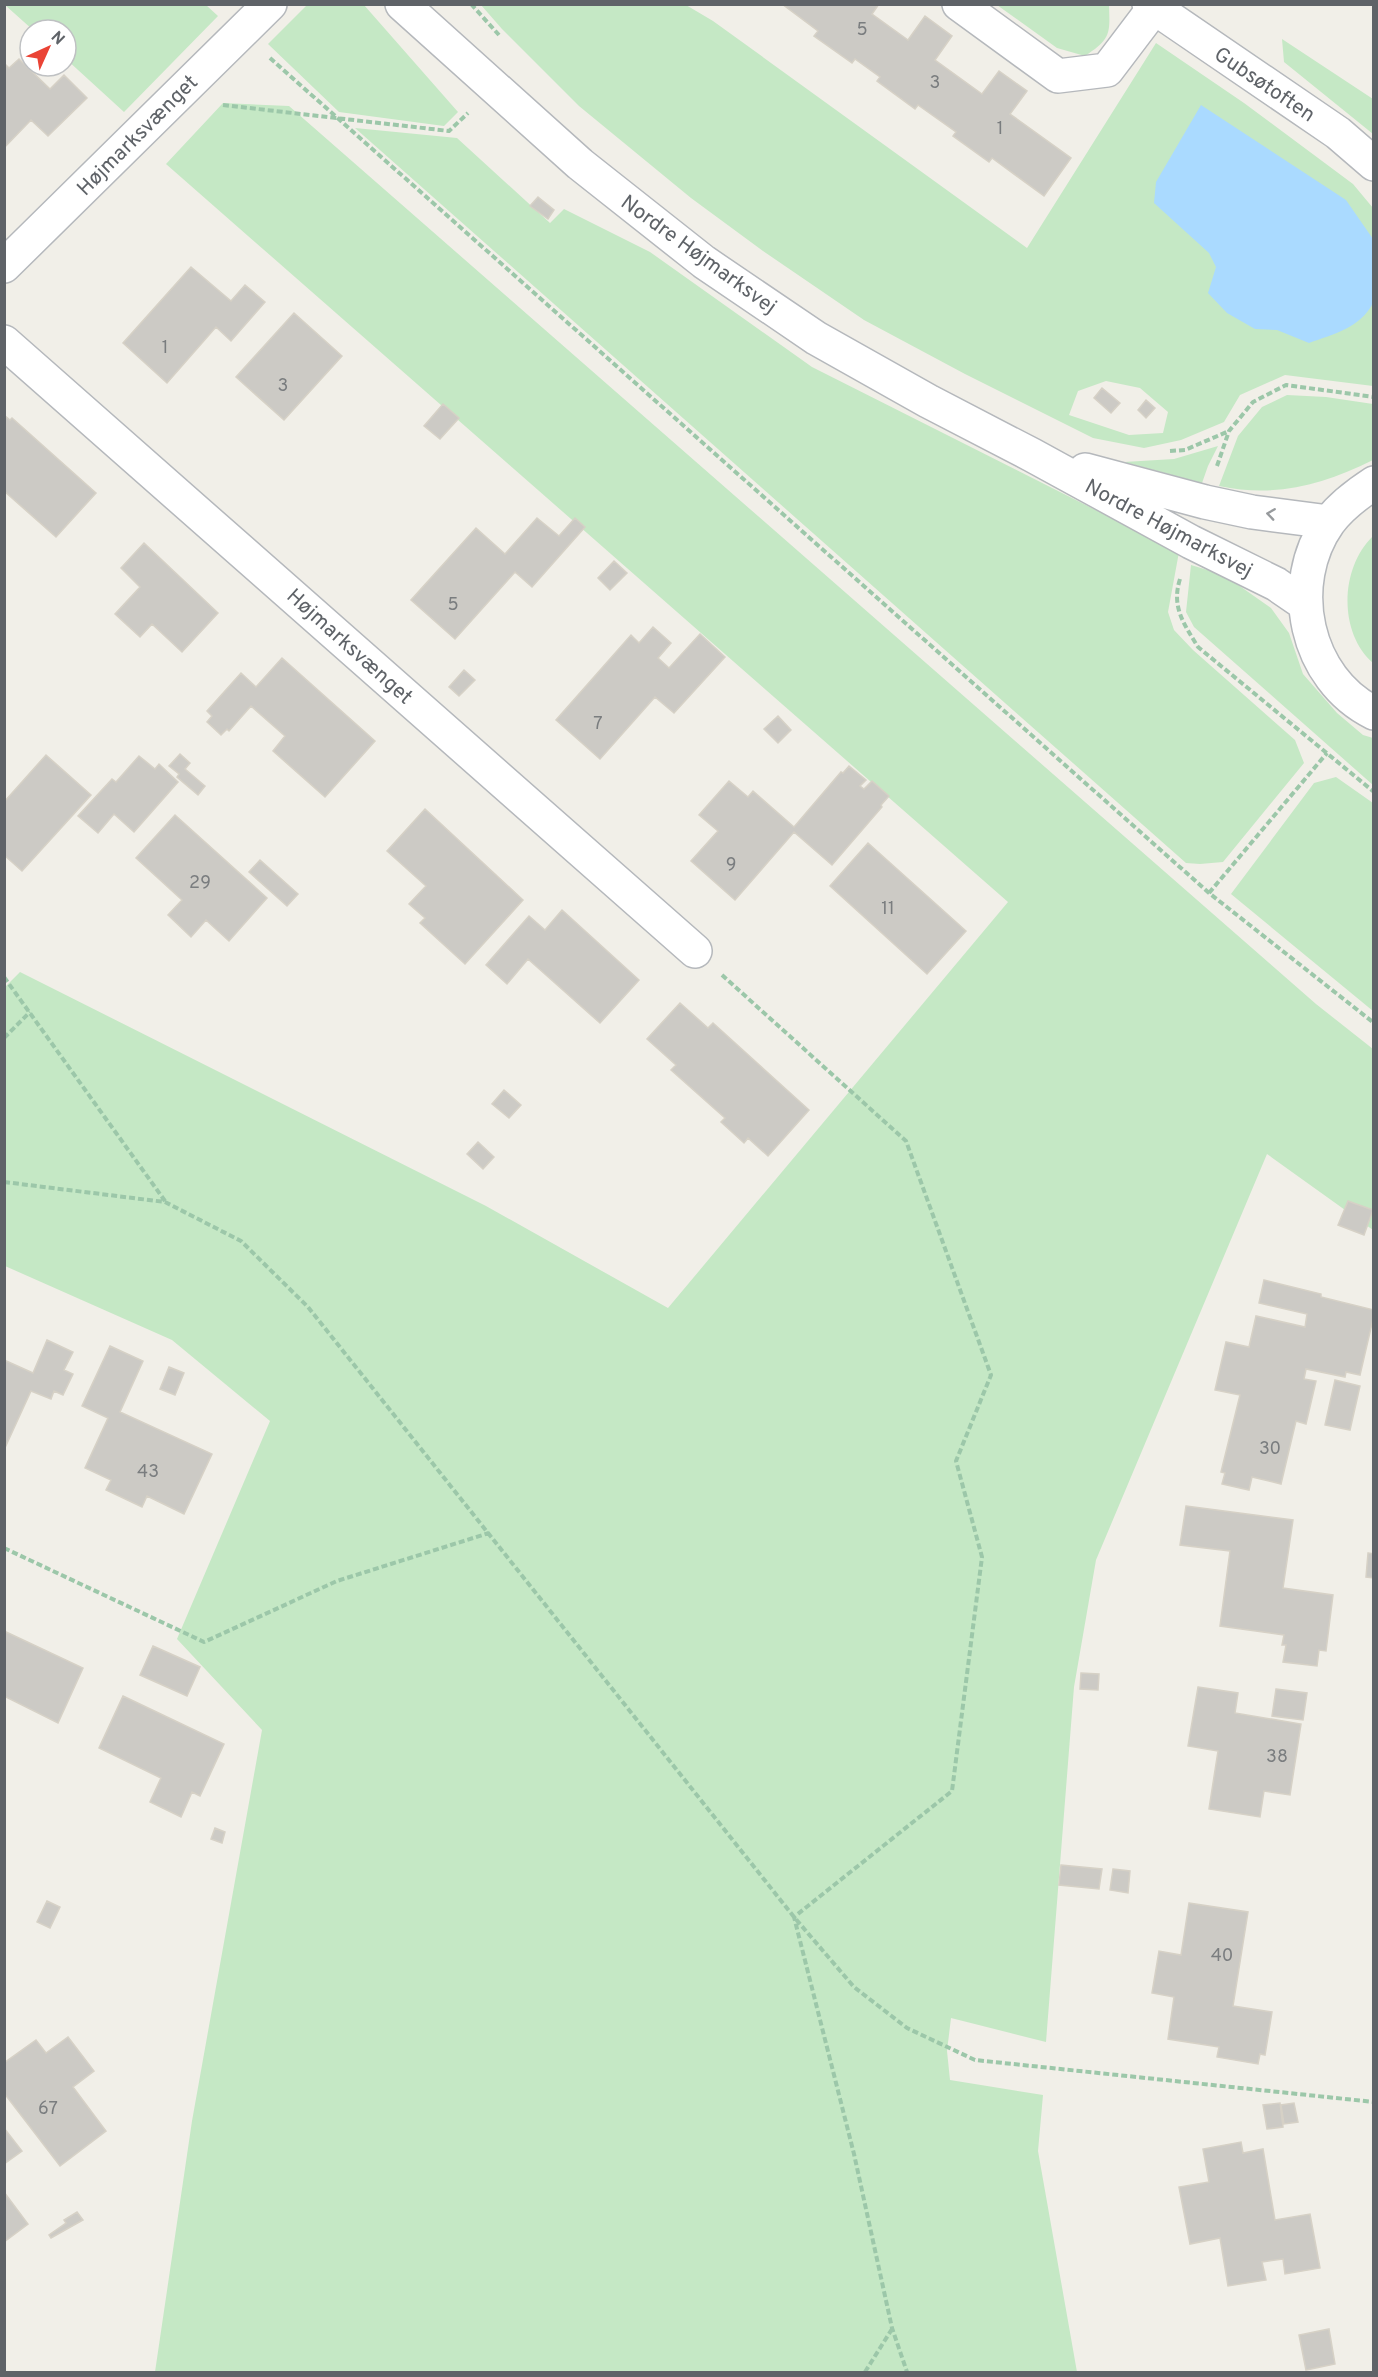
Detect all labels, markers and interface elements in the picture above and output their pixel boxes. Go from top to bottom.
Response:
north arrow [18,18,78,78]
house number: 5 [856,19,868,42]
text: N [46,28,68,50]
street label: Gubsøtoften [1208,41,1320,129]
street label: Højmarksvænget [72,70,204,202]
house number: 3 [930,72,940,95]
house number: 1 [997,118,1003,141]
street label: Nordre Højmarksvej [615,190,781,321]
house number: 1 [162,337,168,360]
house number: 3 [278,375,288,398]
street label: Nordre Højmarksvej [1080,474,1257,585]
one-way arrow [1266,509,1276,521]
street label: Højmarksvænget [280,583,418,711]
house number: 5 [447,594,459,617]
house number: 7 [593,713,603,736]
house number: 9 [726,854,736,877]
house number: 29 [189,872,211,895]
house number: 11 [881,898,895,921]
house number: 30 [1259,1438,1281,1461]
house number: 43 [137,1461,159,1484]
house number: 38 [1266,1746,1288,1769]
house number: 40 [1211,1945,1233,1968]
house number: 67 [38,2098,58,2121]

